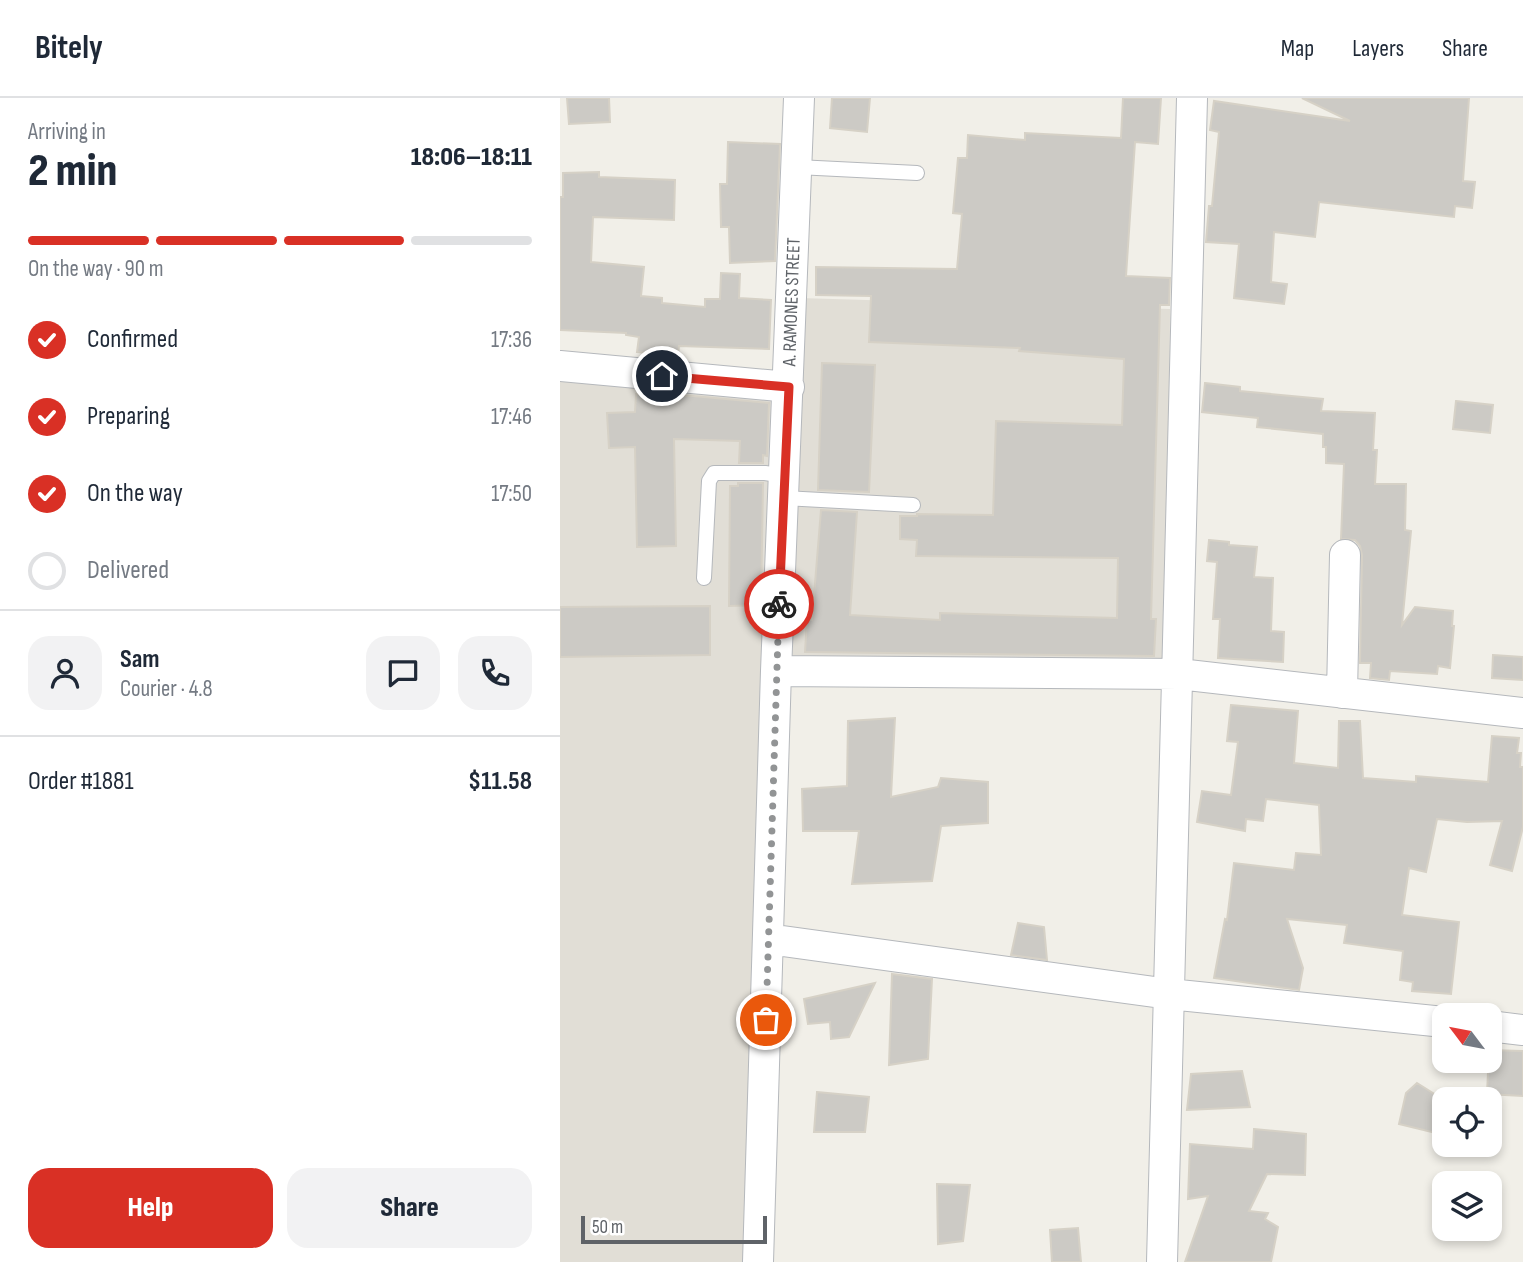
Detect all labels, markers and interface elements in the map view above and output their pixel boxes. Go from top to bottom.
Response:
text: Bitely [35,28,103,68]
text: Map [1281,34,1314,63]
text: Layers [1352,34,1404,63]
text: Share [1442,34,1488,63]
text: Arriving in [28,118,106,146]
text: 18:06–18:11 [411,142,532,173]
text: 2 min [28,144,117,199]
street label: A. RAMONES STREET [778,237,806,368]
text: On the way · 90 m [28,255,163,283]
icon: check [28,321,66,359]
text: Confirmed [87,324,178,355]
text: 17:36 [491,326,532,354]
pin [632,346,692,406]
icon: home [643,357,681,395]
icon: check [28,398,66,436]
text: Preparing [87,401,170,432]
text: 17:46 [491,403,532,431]
icon: check [28,475,66,513]
text: On the way [87,478,183,509]
text: 17:50 [491,480,532,508]
text: Delivered [87,555,169,586]
courier [744,569,814,639]
icon: bike [760,585,798,623]
button: person [28,636,102,710]
button: chat [366,636,440,710]
button: phone [458,636,532,710]
text: Sam [120,644,160,675]
text: Courier · 4.8 [120,675,213,703]
text: Order #1881 [28,766,134,797]
text: $11.58 [468,766,532,797]
pin [736,990,796,1050]
icon: bag [747,1001,785,1039]
north arrow [1432,1003,1502,1073]
map controls [1432,1003,1502,1241]
button: locate [1432,1087,1502,1157]
button: Help [28,1168,273,1248]
button: Share [287,1168,532,1248]
button: layers [1432,1171,1502,1241]
scale bar [581,1213,766,1245]
text: 50 m [592,1216,623,1239]

